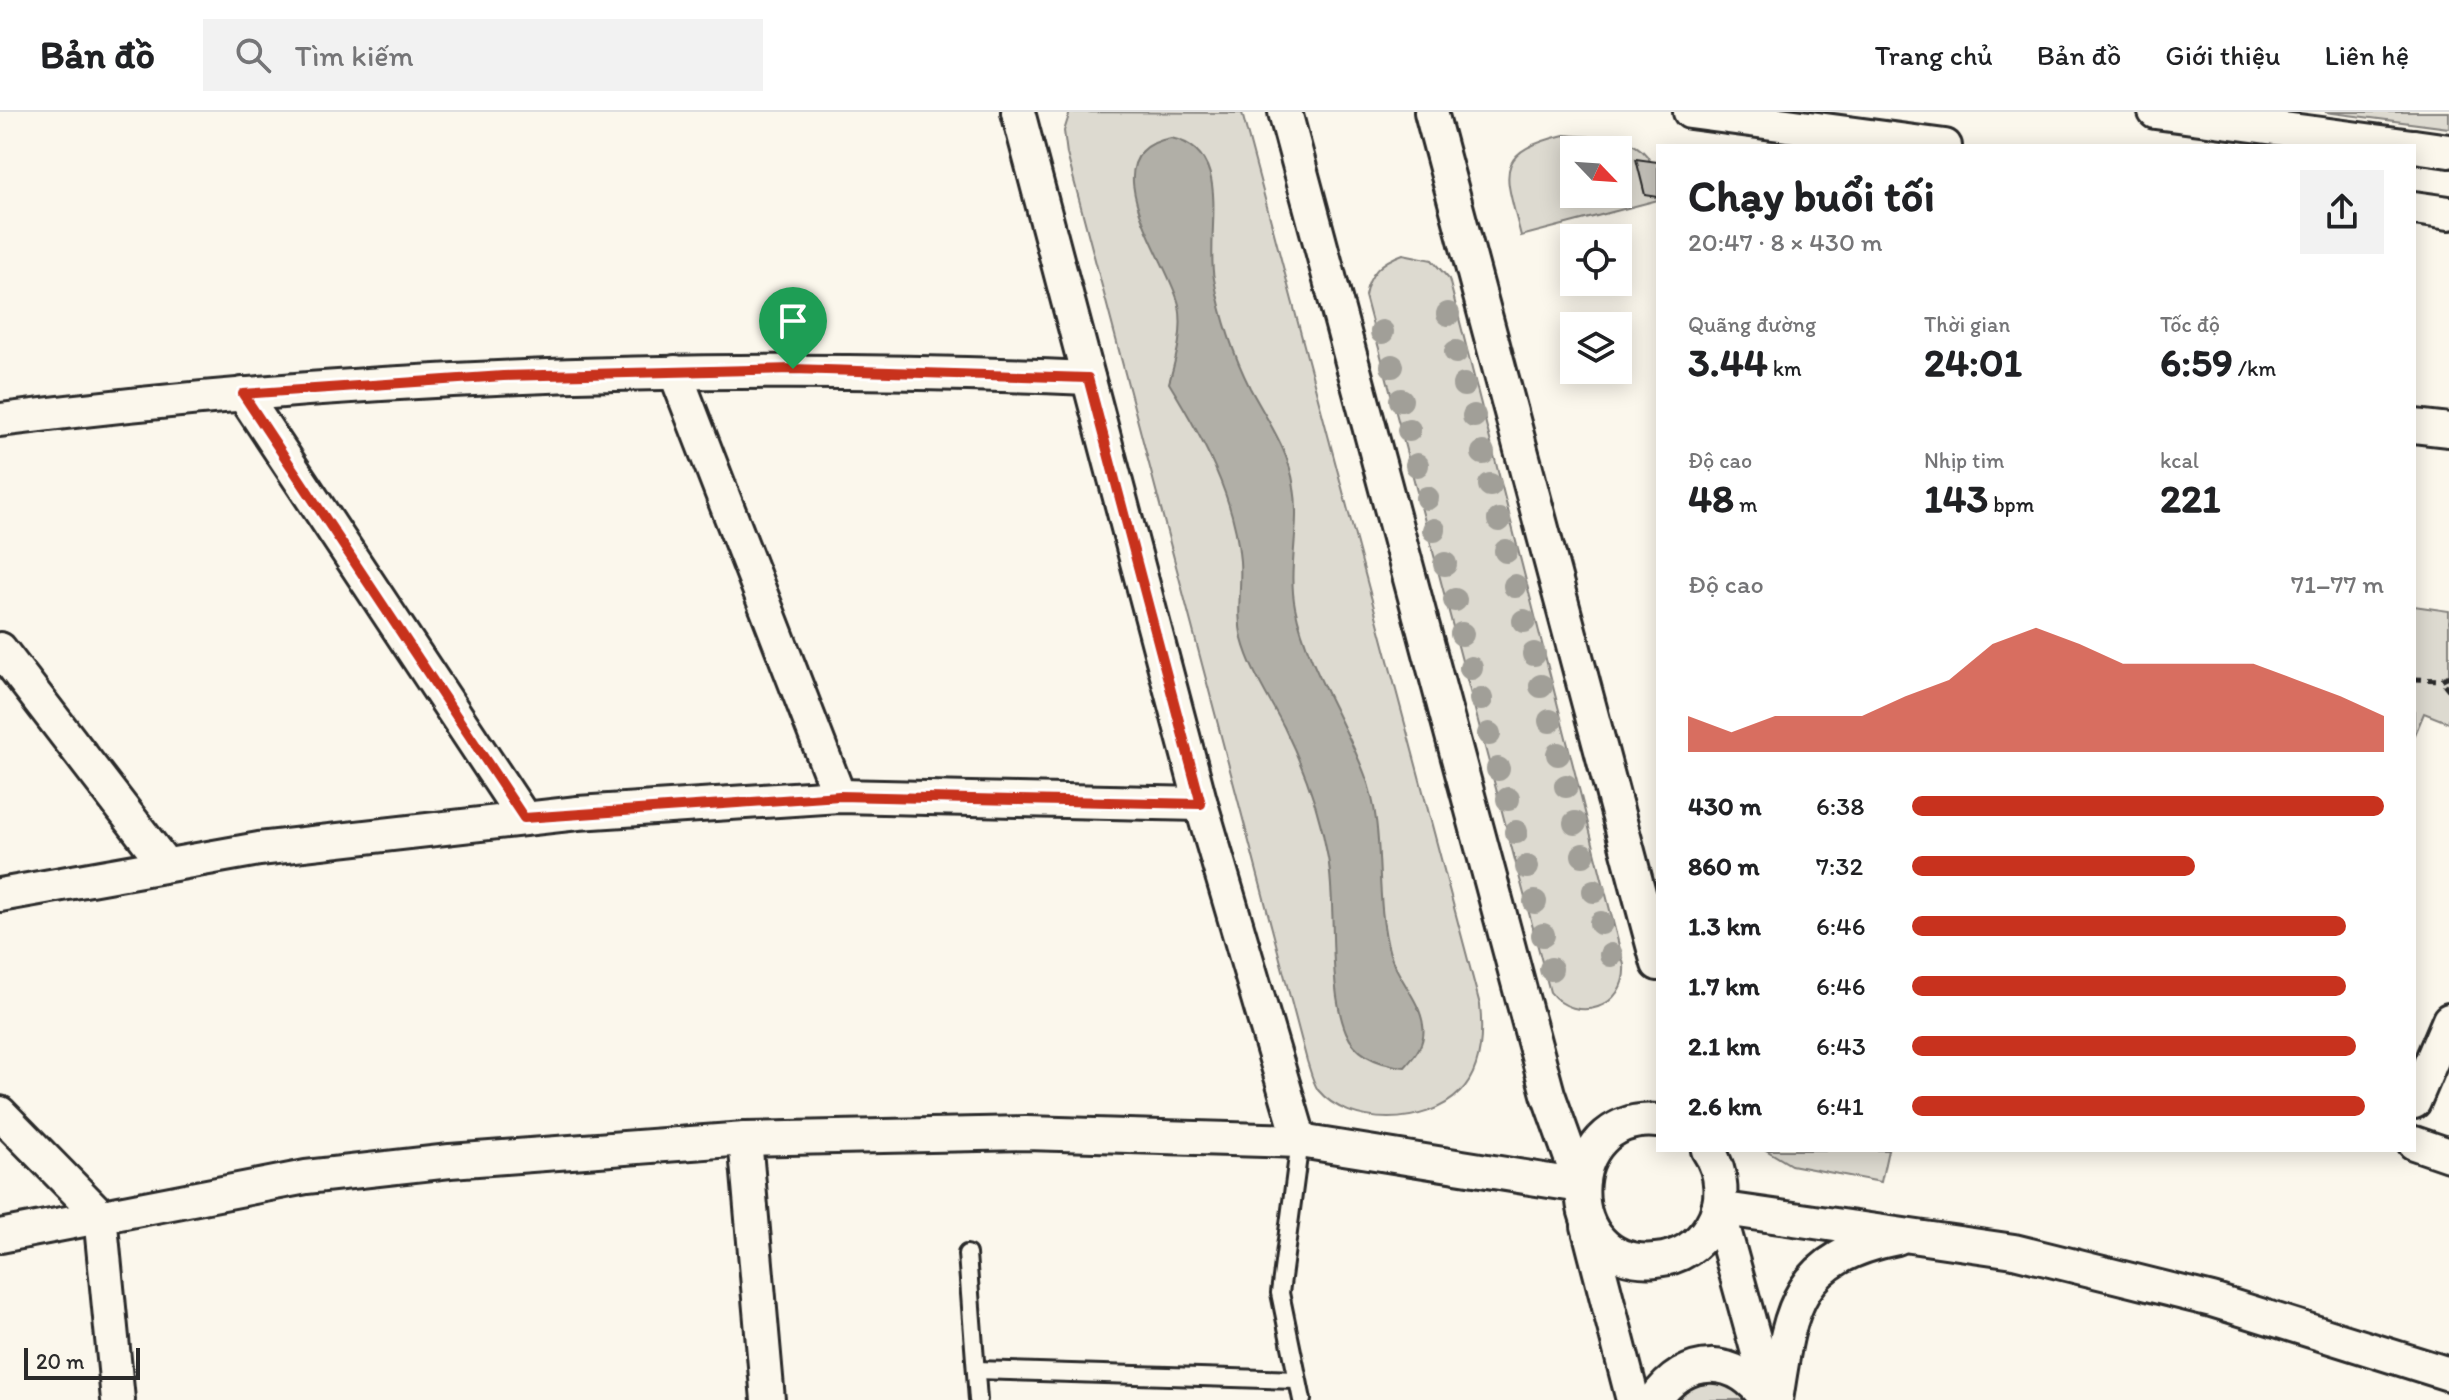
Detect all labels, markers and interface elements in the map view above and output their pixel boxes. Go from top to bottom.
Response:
search box [203,19,763,91]
text: Bản đồ [40,32,155,78]
icon: search [231,33,275,77]
text: Tìm kiếm [295,37,414,74]
text: Trang chủ [1875,38,1993,72]
text: Bản đồ [2037,38,2121,72]
text: Giới thiệu [2165,38,2281,72]
text: Liên hệ [2325,38,2409,72]
north arrow [1560,136,1632,208]
map controls [1560,136,1632,384]
text: Chạy buổi tối [1688,169,1935,222]
button: share [2300,170,2384,254]
button: locate [1560,224,1632,296]
text: 20:47 · 8 × 430 m [1688,226,1883,258]
pin [759,287,827,369]
icon: arrive [771,299,815,343]
text: Quãng đường [1688,311,1816,338]
text: Thời gian [1924,311,2010,338]
text: Tốc độ [2160,311,2220,338]
button: layers [1560,312,1632,384]
text: 3.44 [1688,338,1768,386]
text: 24:01 [1924,338,2022,386]
text: 6:59 [2160,338,2233,386]
text: km [1768,355,1802,382]
text: /km [2233,355,2276,382]
text: Độ cao [1688,447,1752,474]
text: Nhịp tim [1924,447,2005,474]
text: kcal [2160,447,2199,474]
text: 48 [1688,474,1734,522]
text: 143 [1924,474,1988,522]
text: 221 [2160,474,2221,522]
text: m [1734,491,1757,518]
text: bpm [1988,491,2034,518]
text: Độ cao [1688,568,1764,600]
text: 71–77 m [2291,568,2384,600]
text: 430 m [1688,790,1762,822]
text: 6:38 [1816,790,1865,822]
text: 860 m [1688,850,1760,882]
text: 7:32 [1816,850,1863,882]
text: 1.3 km [1688,910,1761,942]
text: 6:46 [1816,910,1866,942]
text: 1.7 km [1688,970,1760,1002]
text: 6:46 [1816,970,1866,1002]
text: 2.1 km [1688,1030,1760,1062]
text: 6:43 [1816,1030,1866,1062]
text: 2.6 km [1688,1090,1762,1122]
text: 6:41 [1816,1090,1864,1122]
scale bar [24,1344,140,1380]
text: 20 m [36,1348,85,1375]

